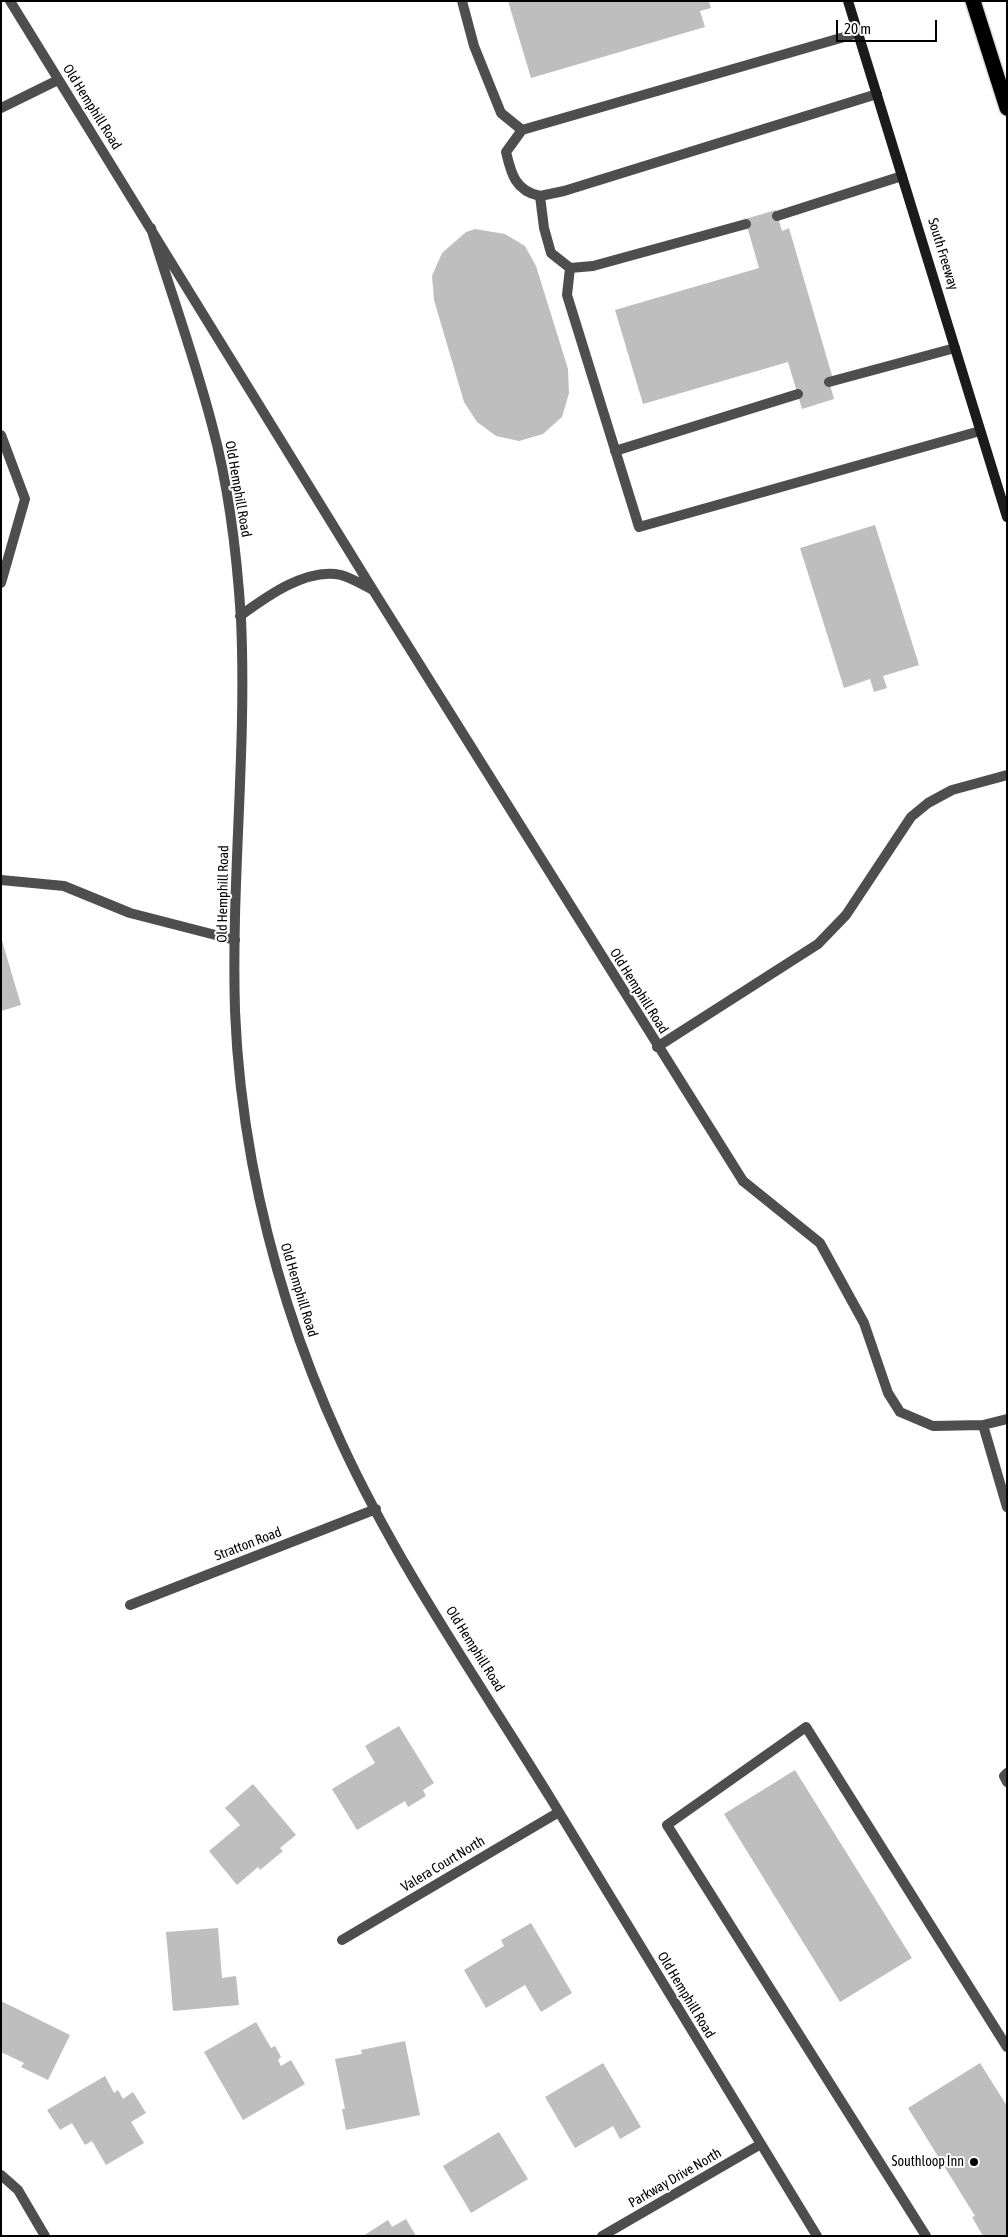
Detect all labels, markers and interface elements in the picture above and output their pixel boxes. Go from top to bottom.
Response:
scale bar [838,10,939,42]
text: 20 m [844,20,871,37]
street label: Old Hemphill Road [59,61,125,153]
street label: South Freeway [924,216,962,292]
street label: Old Hemphill Road [221,439,255,539]
street label: Old Hemphill Road [214,845,232,943]
street label: Old Hemphill Road [606,945,672,1037]
street label: Old Hemphill Road [277,1241,321,1339]
street label: Stratton Road [212,1524,284,1564]
street label: Old Hemphill Road [442,1603,508,1695]
street label: Valera Court North [398,1832,488,1896]
street label: Old Hemphill Road [654,1949,718,2041]
street label: Parkway Drive North [626,2145,724,2211]
place label: Southloop Inn [892,2154,964,2170]
marker: Southloop Inn [968,2156,980,2168]

